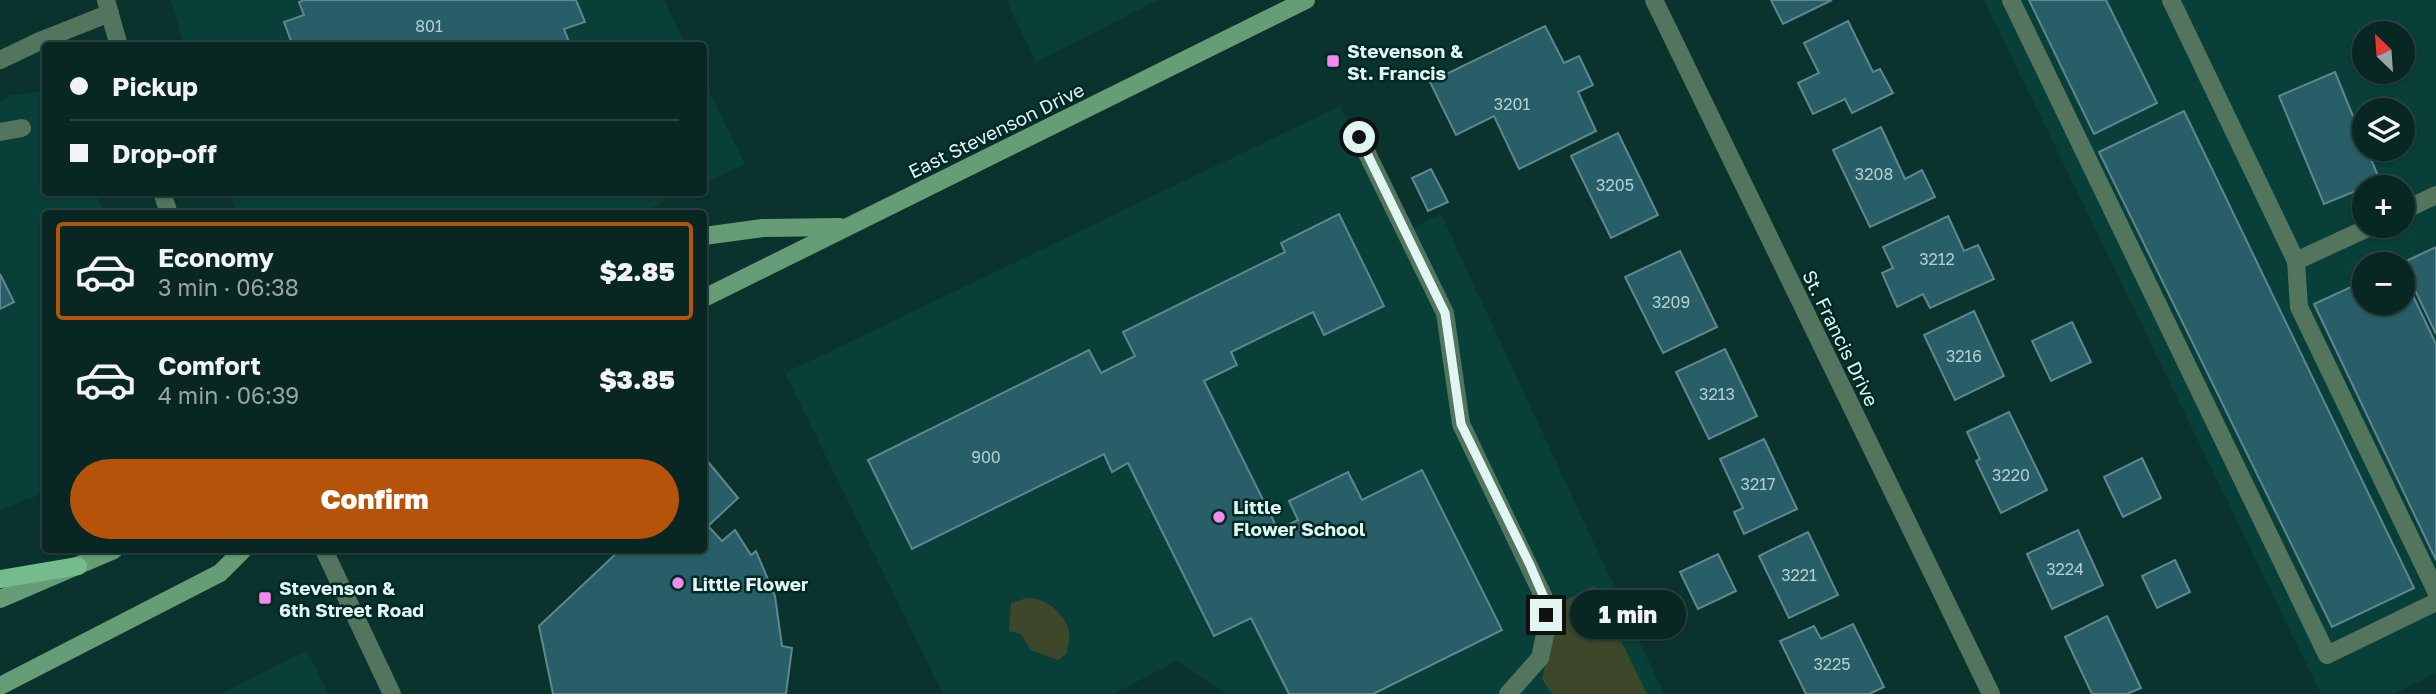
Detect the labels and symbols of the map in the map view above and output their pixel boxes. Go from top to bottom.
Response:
house number: 801 [415,16,443,36]
north arrow [2352,21,2415,84]
place label: Stevenson & St. Francis [1347,39,1464,84]
marker: Stevenson & St. Francis [1325,53,1341,69]
street label: East Stevenson Drive [904,77,1088,183]
house number: 3201 [1494,94,1530,114]
route start [1343,121,1375,153]
house number: 3208 [1855,164,1893,184]
house number: 3205 [1596,175,1634,195]
house number: 3212 [1919,249,1955,269]
street label: St. Francis Drive [1798,266,1884,410]
house number: 3209 [1652,292,1690,312]
house number: 3216 [1946,346,1982,366]
house number: 3213 [1699,384,1735,404]
house number: 900 [971,447,1001,467]
house number: 3220 [1992,465,2030,485]
house number: 3217 [1741,474,1775,494]
place label: Little Flower School [1233,495,1365,540]
marker: Little Flower School [1211,509,1227,525]
house number: 3224 [2046,559,2084,579]
house number: 3221 [1781,565,1817,585]
place label: Little Flower [692,572,809,595]
marker: Little Flower [670,575,686,591]
place label: Stevenson & 6th Street Road [279,576,424,621]
marker: Stevenson & 6th Street Road [257,590,273,606]
callout: 1 min [1570,590,1686,640]
route end [1530,599,1562,631]
house number: 3225 [1813,654,1851,674]

